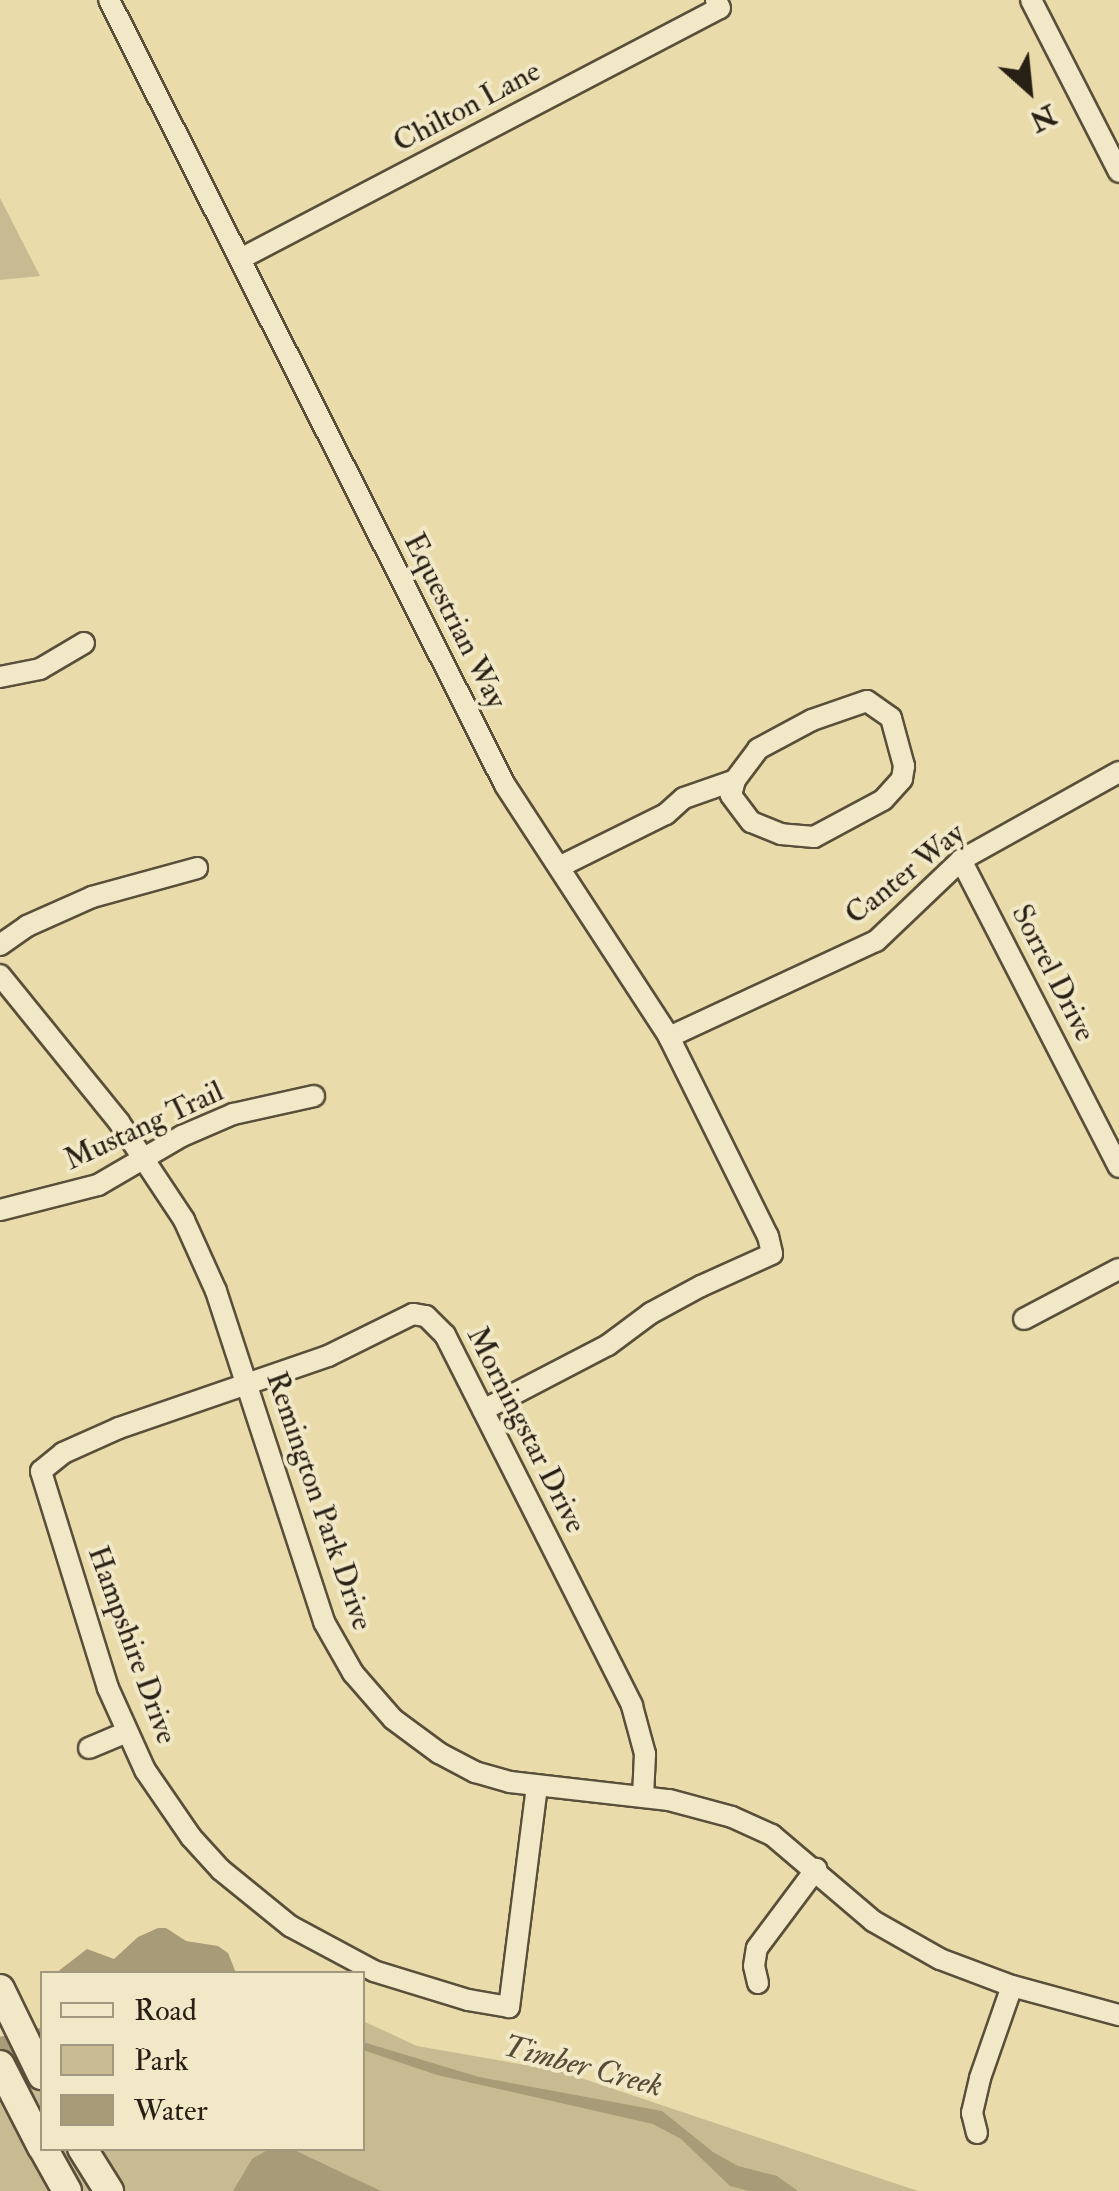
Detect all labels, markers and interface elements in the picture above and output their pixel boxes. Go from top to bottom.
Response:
north arrow [979,40,1079,140]
street label: Chilton Lane [387,53,547,161]
text: N [1024,96,1062,138]
street label: Equestrian Way [395,527,515,715]
street label: Canter Way [838,815,972,933]
street label: Sorrel Drive [1003,899,1103,1047]
street label: Mustang Trail [59,1074,229,1178]
street label: Morningstar Drive [459,1321,593,1539]
street label: Remington Park Drive [258,1367,380,1635]
street label: Hampshire Drive [80,1541,184,1749]
legend [40,1971,365,2151]
text: Road [134,1992,197,2029]
water label: Timber Creek [499,2026,667,2106]
text: Park [134,2042,189,2079]
text: Water [134,2092,208,2129]

